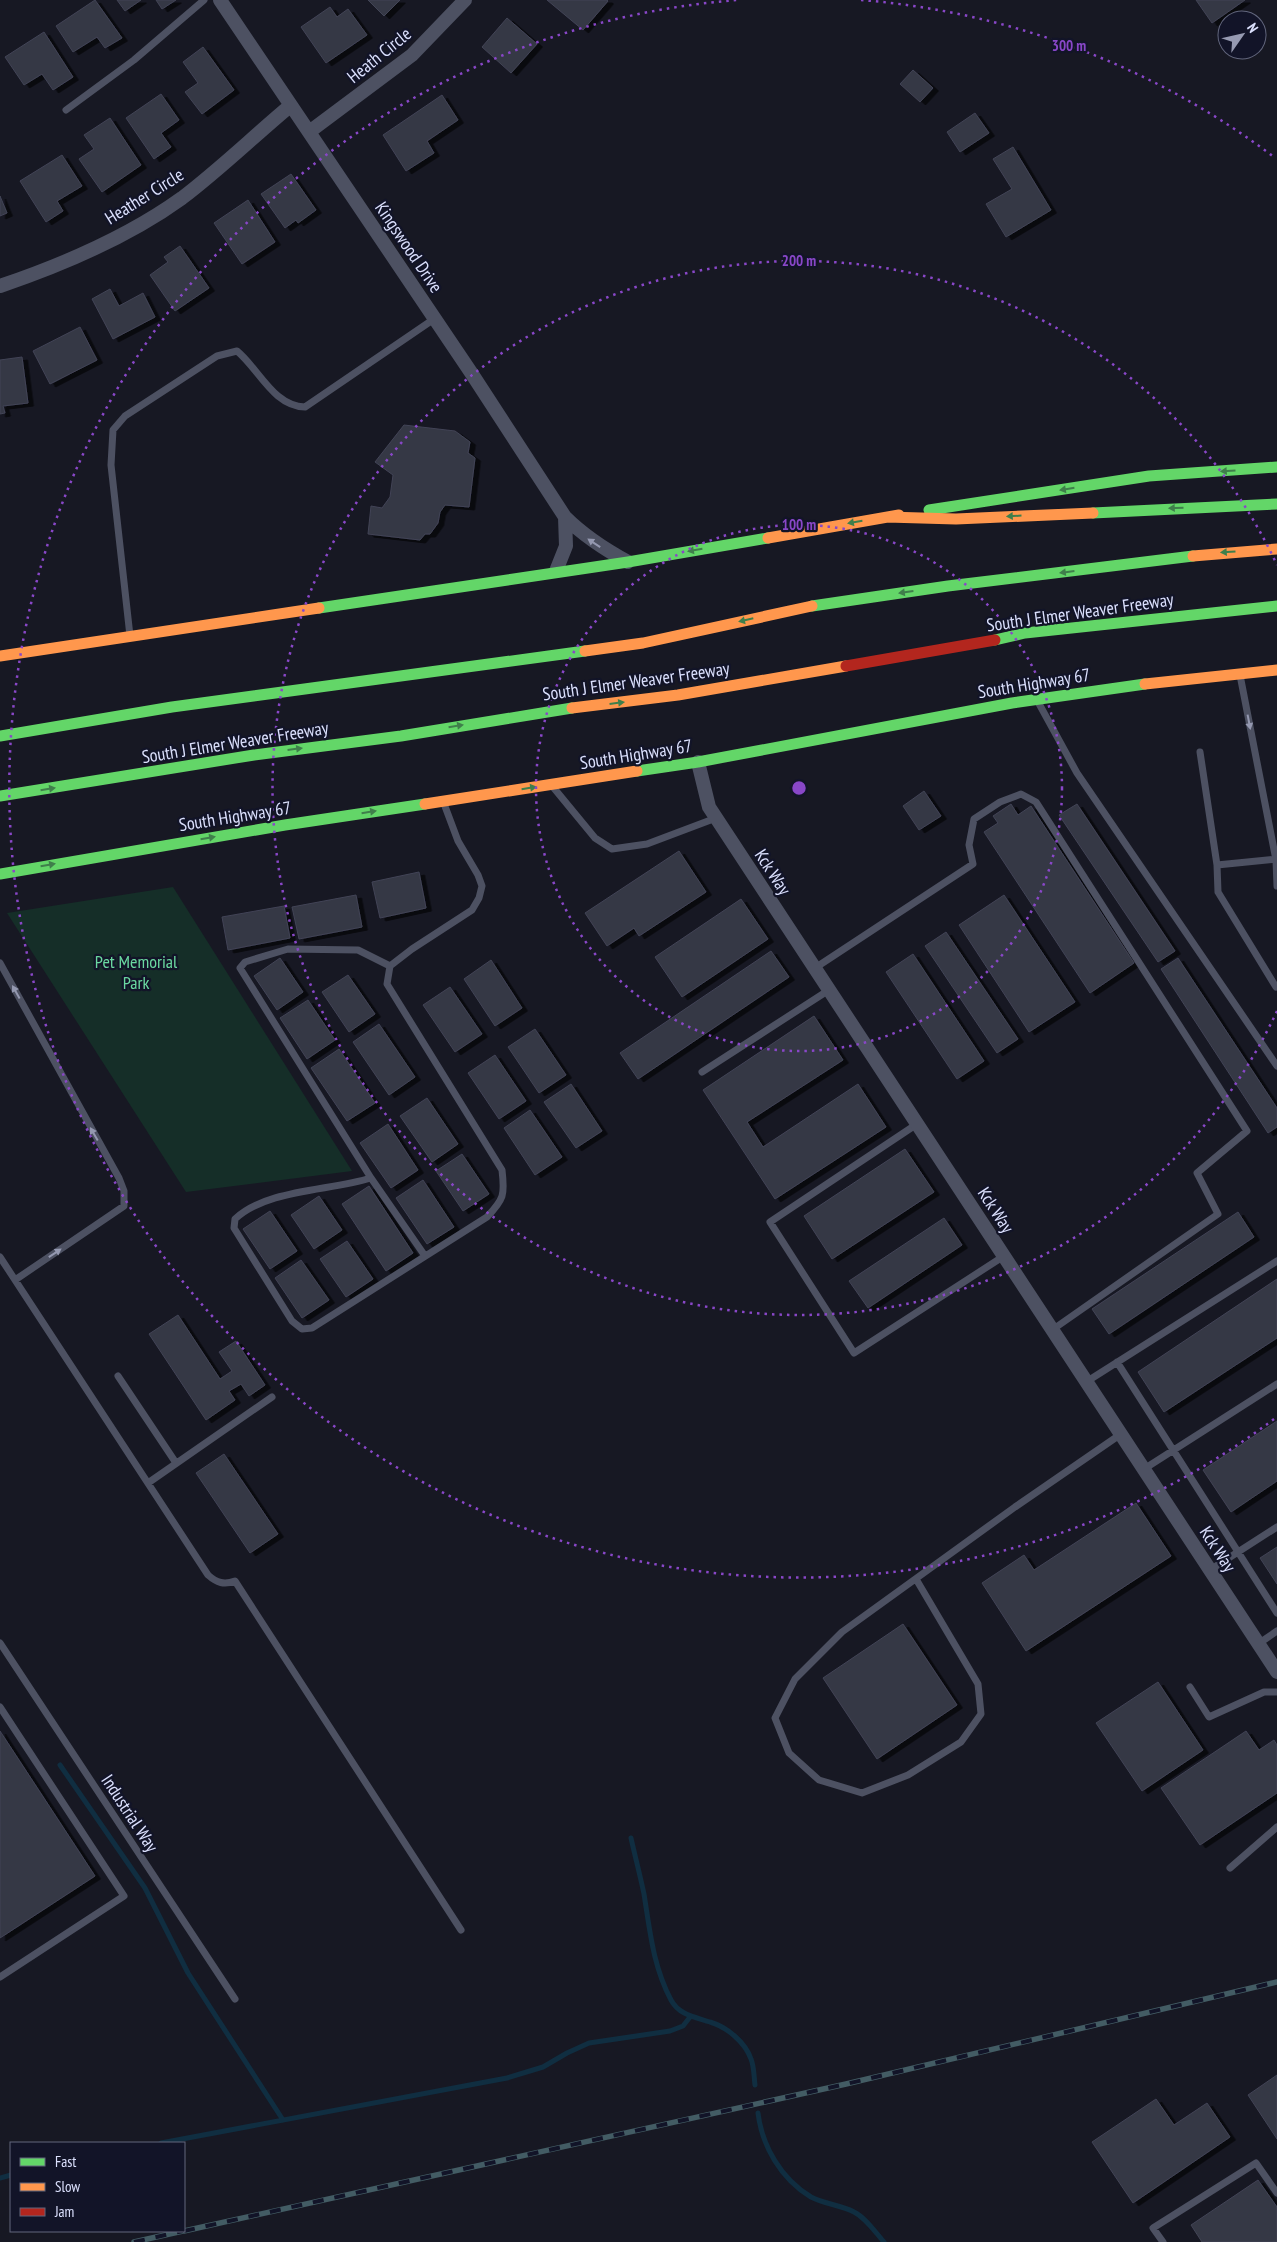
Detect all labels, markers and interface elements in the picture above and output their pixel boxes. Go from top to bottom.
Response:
north arrow [1217,10,1267,60]
text: N [1243,20,1262,36]
street label: Heath Circle [342,22,416,88]
text: 300 m [1052,36,1086,55]
street label: Heather Circle [100,163,188,229]
street label: Kingswood Drive [370,197,448,297]
text: 200 m [782,251,816,270]
one-way arrow [1220,467,1236,475]
one-way arrow [1059,485,1075,493]
one-way arrow [1168,504,1184,512]
one-way arrow [1005,512,1021,520]
text: 100 m [782,515,816,534]
one-way arrow [846,519,862,527]
one-way arrow [587,538,601,548]
one-way arrow [686,547,702,555]
one-way arrow [1220,548,1236,556]
one-way arrow [1059,568,1075,576]
street label: South J Elmer Weaver Freeway [985,587,1175,637]
one-way arrow [898,589,914,597]
one-way arrow [738,616,753,624]
street label: South J Elmer Weaver Freeway [541,656,731,706]
street label: South Highway 67 [976,663,1092,703]
one-way arrow [609,698,625,706]
one-way arrow [1245,714,1253,729]
street label: South J Elmer Weaver Freeway [140,716,330,768]
one-way arrow [448,722,464,730]
street label: South Highway 67 [578,734,694,774]
one-way arrow [287,745,303,753]
centre of rings [790,779,808,797]
one-way arrow [41,784,57,792]
one-way arrow [522,784,538,792]
street label: South Highway 67 [177,796,293,836]
one-way arrow [361,808,377,816]
one-way arrow [201,833,217,841]
street label: Kck Way [750,845,796,899]
one-way arrow [40,860,56,868]
park label: Pet Memorial Park [95,950,178,994]
one-way arrow [12,984,20,999]
one-way arrow [90,1127,98,1142]
street label: Kck Way [973,1183,1019,1237]
one-way arrow [48,1248,62,1258]
street label: Kck Way [1195,1522,1241,1576]
street label: Industrial Way [96,1770,164,1856]
legend [10,2142,185,2232]
text: Fast [55,2152,76,2171]
text: Slow [55,2177,80,2196]
text: Jam [54,2202,74,2221]

